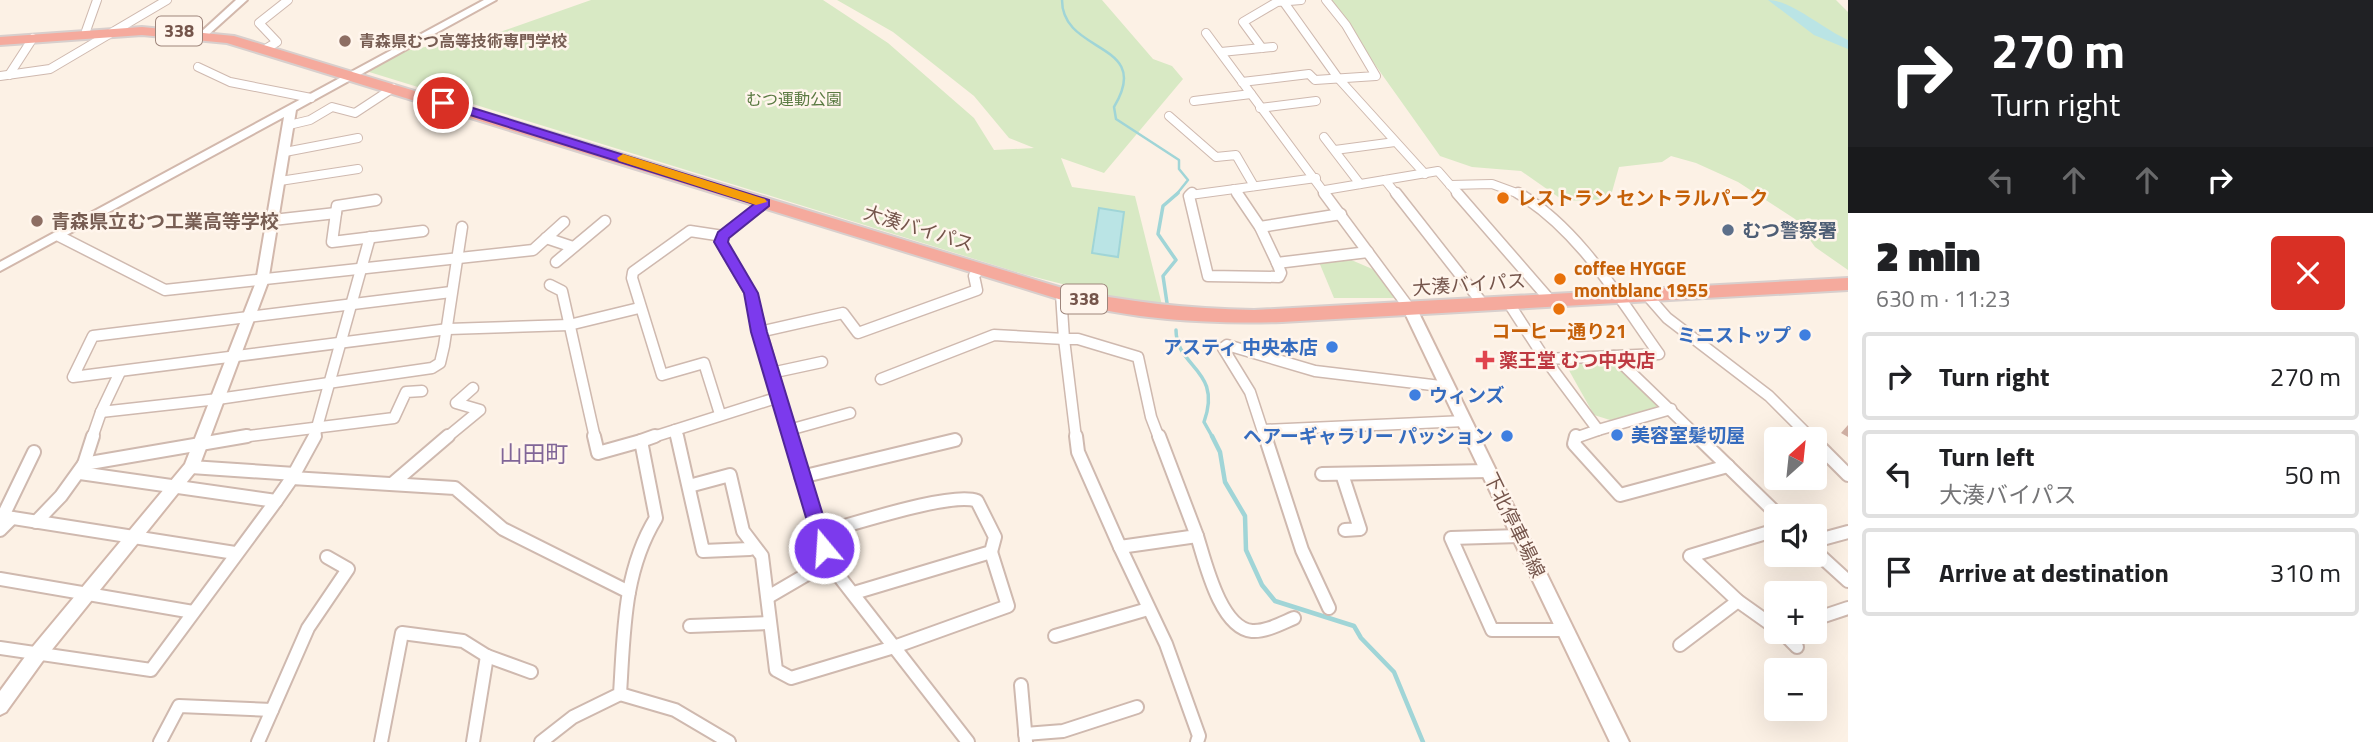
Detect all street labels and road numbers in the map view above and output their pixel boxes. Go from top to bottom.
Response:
road number: 338 [156,16,202,46]
street label: 大湊バイパス [861,197,978,258]
street label: 大湊バイパス [1411,265,1527,302]
road number: 338 [1061,284,1107,314]
street label: 下北停車場線 [1477,467,1553,582]

